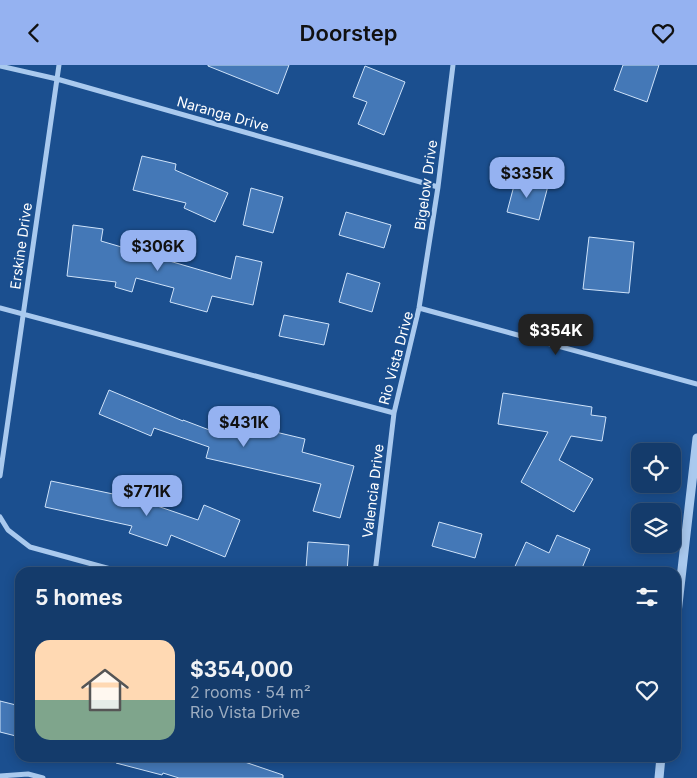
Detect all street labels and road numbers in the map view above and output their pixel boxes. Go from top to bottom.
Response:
street label: Naranga Drive [175,92,271,135]
street label: Bigelow Drive [411,139,440,231]
street label: Erskine Drive [6,202,35,290]
street label: Rio Vista Drive [375,309,416,407]
street label: Valencia Drive [358,443,387,539]

